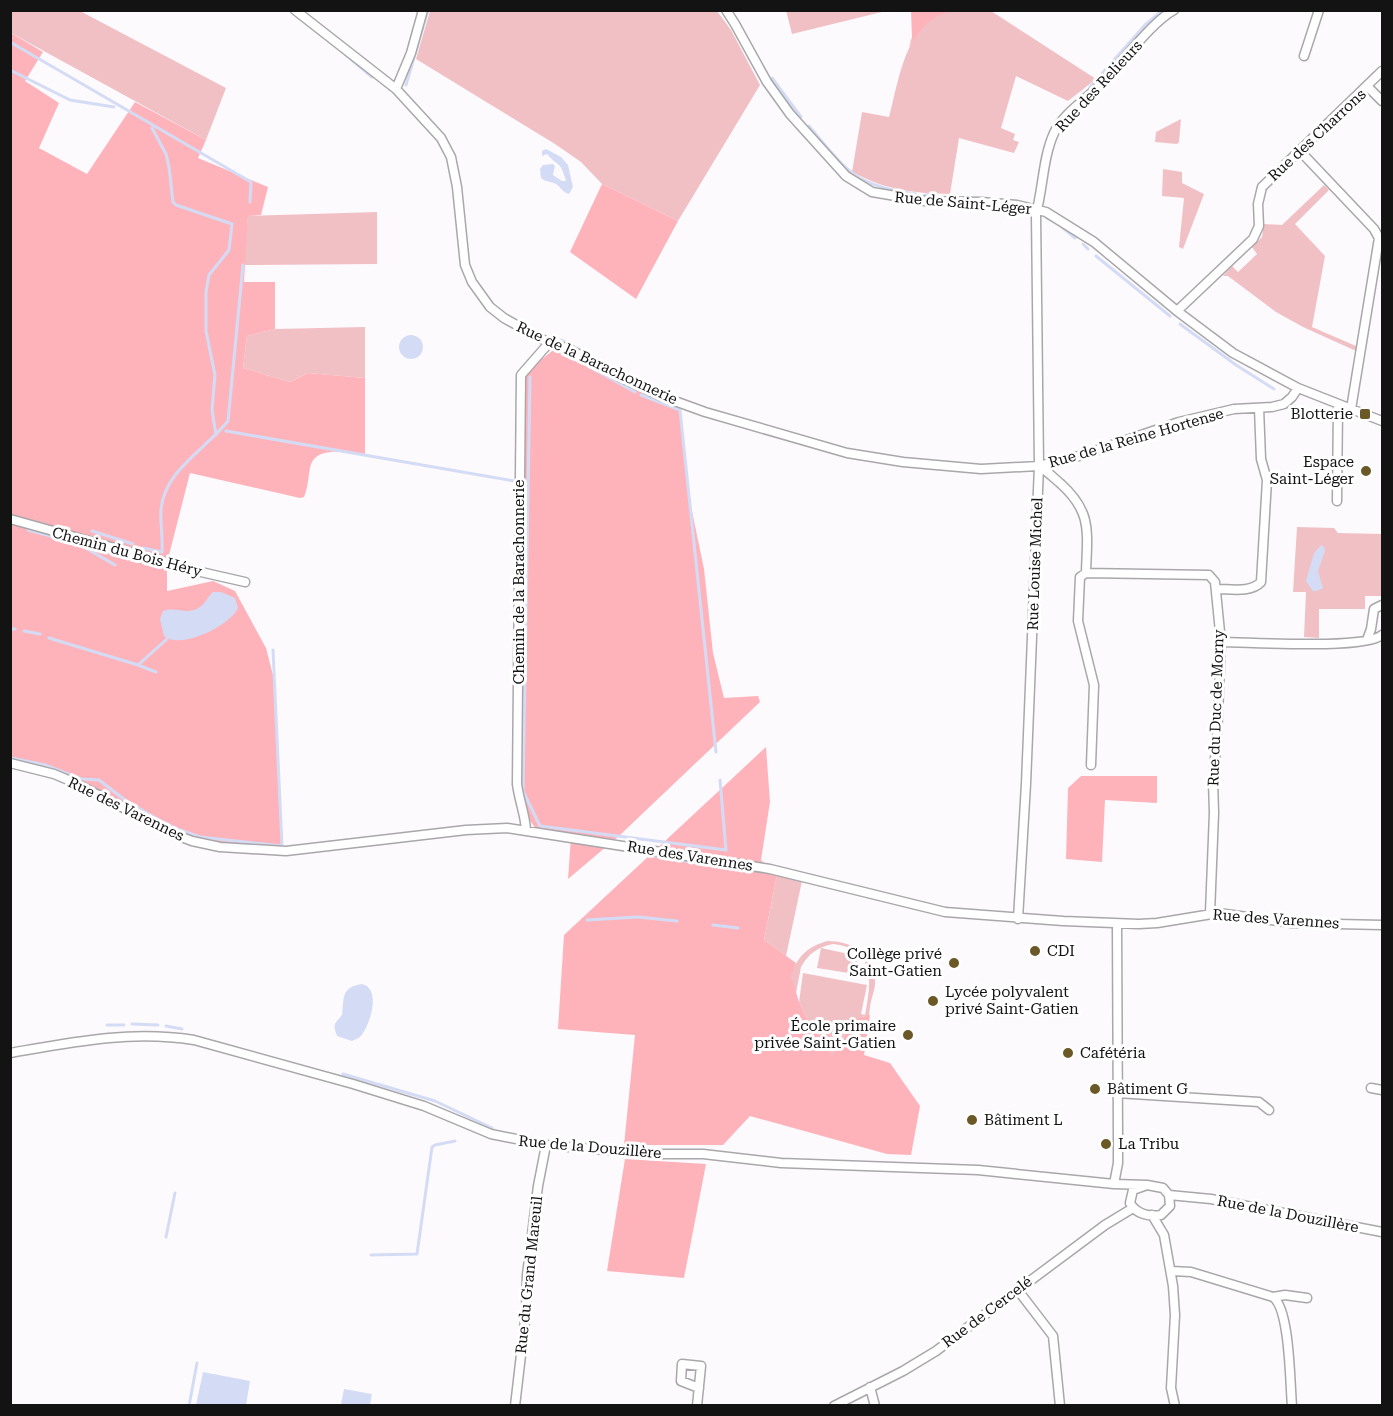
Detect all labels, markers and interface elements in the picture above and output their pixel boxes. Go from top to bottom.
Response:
street label: Rue des Relieurs [1052,36,1146,136]
street label: Rue des Charrons [1264,85,1370,185]
street label: Rue de Saint-Léger [894,188,1032,218]
street label: Rue de la Barachonnerie [513,318,681,408]
street label: Rue de la Reine Hortense [1046,404,1226,472]
place label: Blotterie [1291,405,1353,423]
marker: Blotterie [1358,407,1372,421]
place label: Espace Saint-Léger [1270,453,1354,488]
marker: Espace Saint-Léger [1359,464,1373,478]
street label: Chemin de la Barachonnerie [510,480,528,684]
street label: Rue Louise Michel [1024,497,1046,631]
street label: Chemin du Bois Héry [50,523,204,581]
street label: Rue du Duc de Morny [1204,629,1228,787]
street label: Rue des Varennes [65,773,187,845]
street label: Rue des Varennes [626,837,754,875]
street label: Rue des Varennes [1212,906,1340,932]
place label: CDI [1047,942,1075,960]
marker: CDI [1028,944,1042,958]
place label: Collège privé Saint-Gatien [847,945,942,980]
marker: Collège privé Saint-Gatien [947,956,961,970]
place label: Lycée polyvalent privé Saint-Gatien [945,983,1079,1018]
marker: Lycée polyvalent privé Saint-Gatien [926,994,940,1008]
place label: École primaire privée Saint-Gatien [754,1017,896,1052]
marker: École primaire privée Saint-Gatien [901,1028,915,1042]
place label: Cafétéria [1080,1044,1146,1062]
marker: Cafétéria [1061,1046,1075,1060]
place label: Bâtiment G [1107,1080,1188,1098]
marker: Bâtiment G [1088,1082,1102,1096]
place label: Bâtiment L [984,1111,1063,1129]
marker: Bâtiment L [965,1113,979,1127]
street label: Rue de la Douzillère [518,1132,662,1162]
place label: La Tribu [1118,1135,1180,1153]
marker: La Tribu [1099,1137,1113,1151]
street label: Rue de la Douzillère [1216,1191,1360,1237]
street label: Rue du Grand Mareuil [512,1195,546,1355]
street label: Rue de Cercelé [939,1272,1035,1352]

